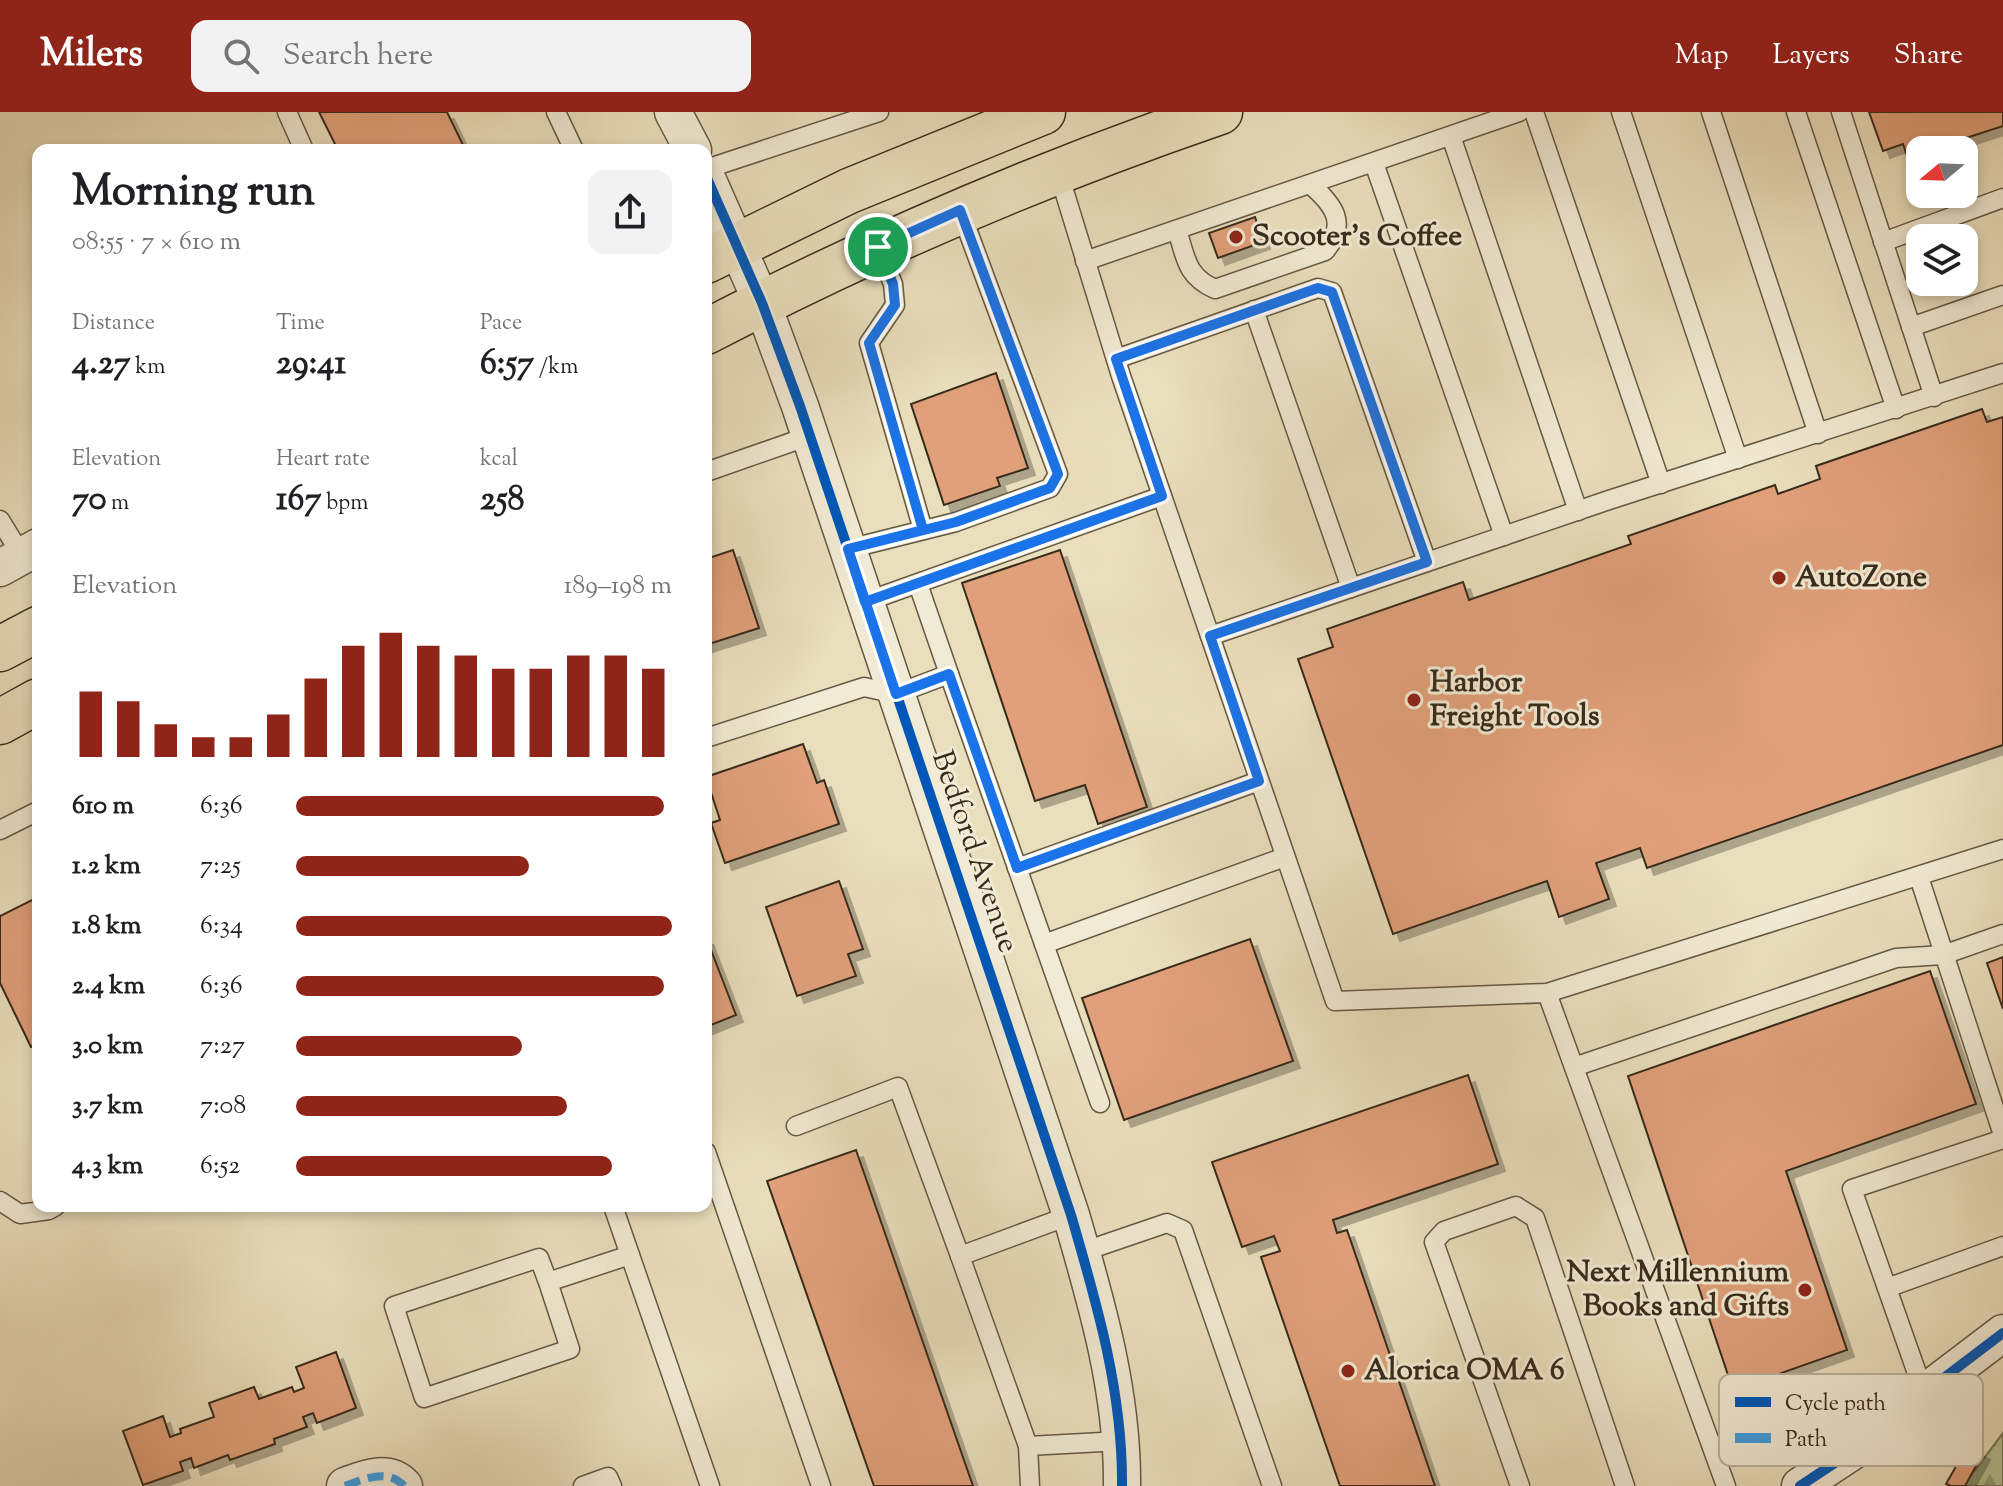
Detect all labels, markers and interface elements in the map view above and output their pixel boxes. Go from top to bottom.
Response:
search box [191,20,751,92]
text: Milers [40,29,143,83]
icon: search [219,34,263,78]
text: Search here [283,35,433,78]
text: Map [1675,36,1728,76]
text: Layers [1772,36,1850,76]
text: Share [1894,36,1963,76]
north arrow [1906,136,1978,208]
map controls [1906,136,1978,296]
text: Morning run [72,162,315,225]
button: share [588,170,672,254]
pin [844,213,912,281]
place label: Scooter's Coffee [1252,216,1462,259]
text: 08:55 · 7 × 610 m [72,224,241,261]
button: layers [1906,224,1978,296]
icon: arrive [856,225,900,269]
marker: Scooter's Coffee [1227,228,1245,246]
text: Distance [72,308,155,340]
text: Time [276,308,325,340]
text: Pace [480,308,522,340]
text: 4.27 [72,340,131,389]
text: 29:41 [276,340,346,389]
text: 6:57 [480,340,534,389]
text: km [131,352,166,384]
text: /km [534,352,579,384]
text: Elevation [72,444,161,476]
text: Heart rate [276,444,370,476]
text: kcal [480,444,518,476]
text: 70 [72,476,106,525]
text: 167 [276,476,322,525]
text: 258 [480,476,525,525]
text: m [106,488,129,520]
text: bpm [322,488,368,520]
place label: AutoZone [1795,557,1927,600]
text: Elevation [72,568,177,605]
text: 189–198 m [564,568,672,605]
marker: AutoZone [1770,569,1788,587]
place label: Harbor Freight Tools [1430,662,1600,739]
marker: Harbor Freight Tools [1405,691,1423,709]
street label: Bedford Avenue [919,745,1029,959]
text: 610 m [72,788,134,825]
text: 6:36 [200,788,243,825]
text: 1.2 km [72,848,141,885]
text: 7:25 [200,848,241,885]
text: 1.8 km [72,908,142,945]
text: 6:34 [200,908,243,945]
text: 2.4 km [72,968,145,1005]
text: 6:36 [200,968,243,1005]
text: 3.0 km [72,1028,143,1065]
text: 7:27 [200,1028,245,1065]
text: 3.7 km [72,1088,143,1125]
text: 7:08 [200,1088,246,1125]
text: 4.3 km [72,1148,143,1185]
text: 6:52 [200,1148,240,1185]
place label: Next Millennium Books and Gifts [1567,1252,1789,1329]
marker: Next Millennium Books and Gifts [1796,1281,1814,1299]
place label: Alorica OMA 6 [1364,1350,1565,1393]
marker: Alorica OMA 6 [1339,1362,1357,1380]
legend [1719,1374,1983,1466]
text: Cycle path [1785,1389,1886,1421]
text: Path [1785,1425,1828,1457]

